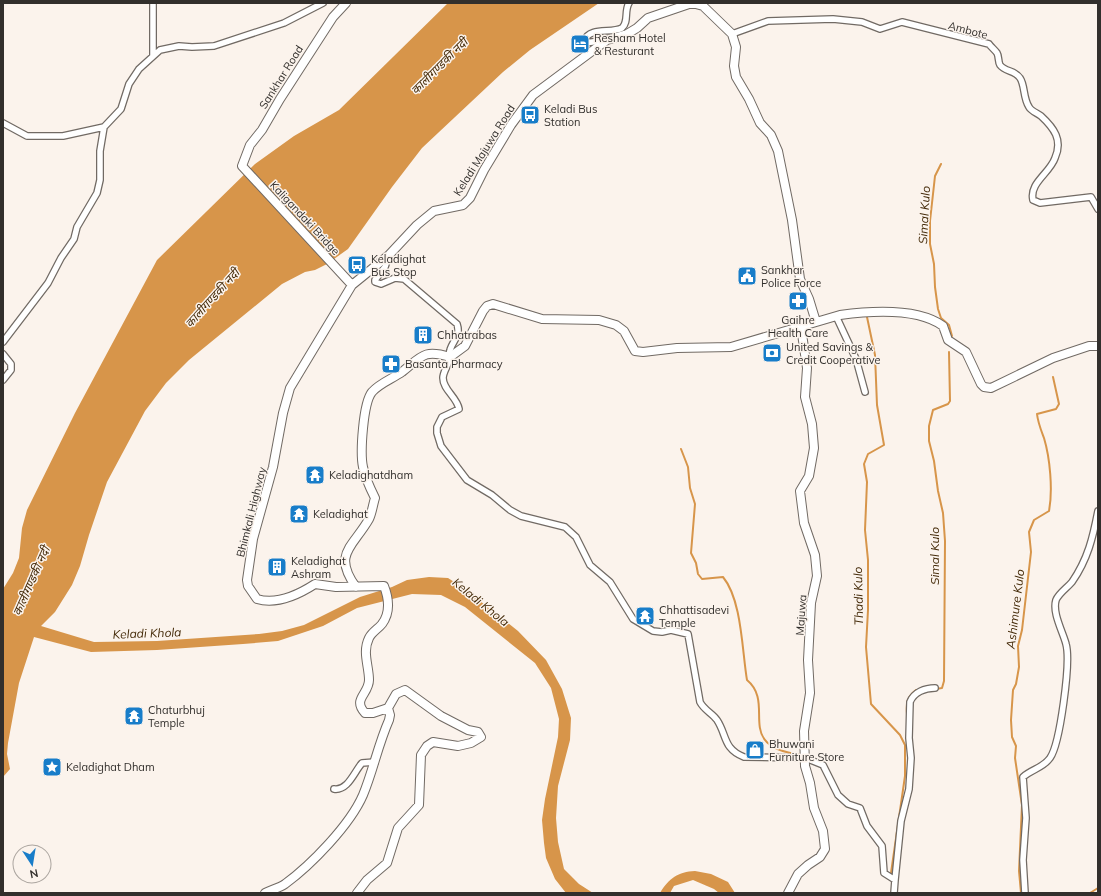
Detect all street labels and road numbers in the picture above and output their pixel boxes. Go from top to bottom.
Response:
street label: Ambote [947,18,989,42]
street label: Sankhar Road [256,43,306,111]
street label: Keladi Majuwa Road [450,102,518,198]
street label: Kaligandaki Bridge [267,178,343,258]
street label: Bhimkali Highway [233,465,269,559]
street label: Majuwa [793,594,809,636]

